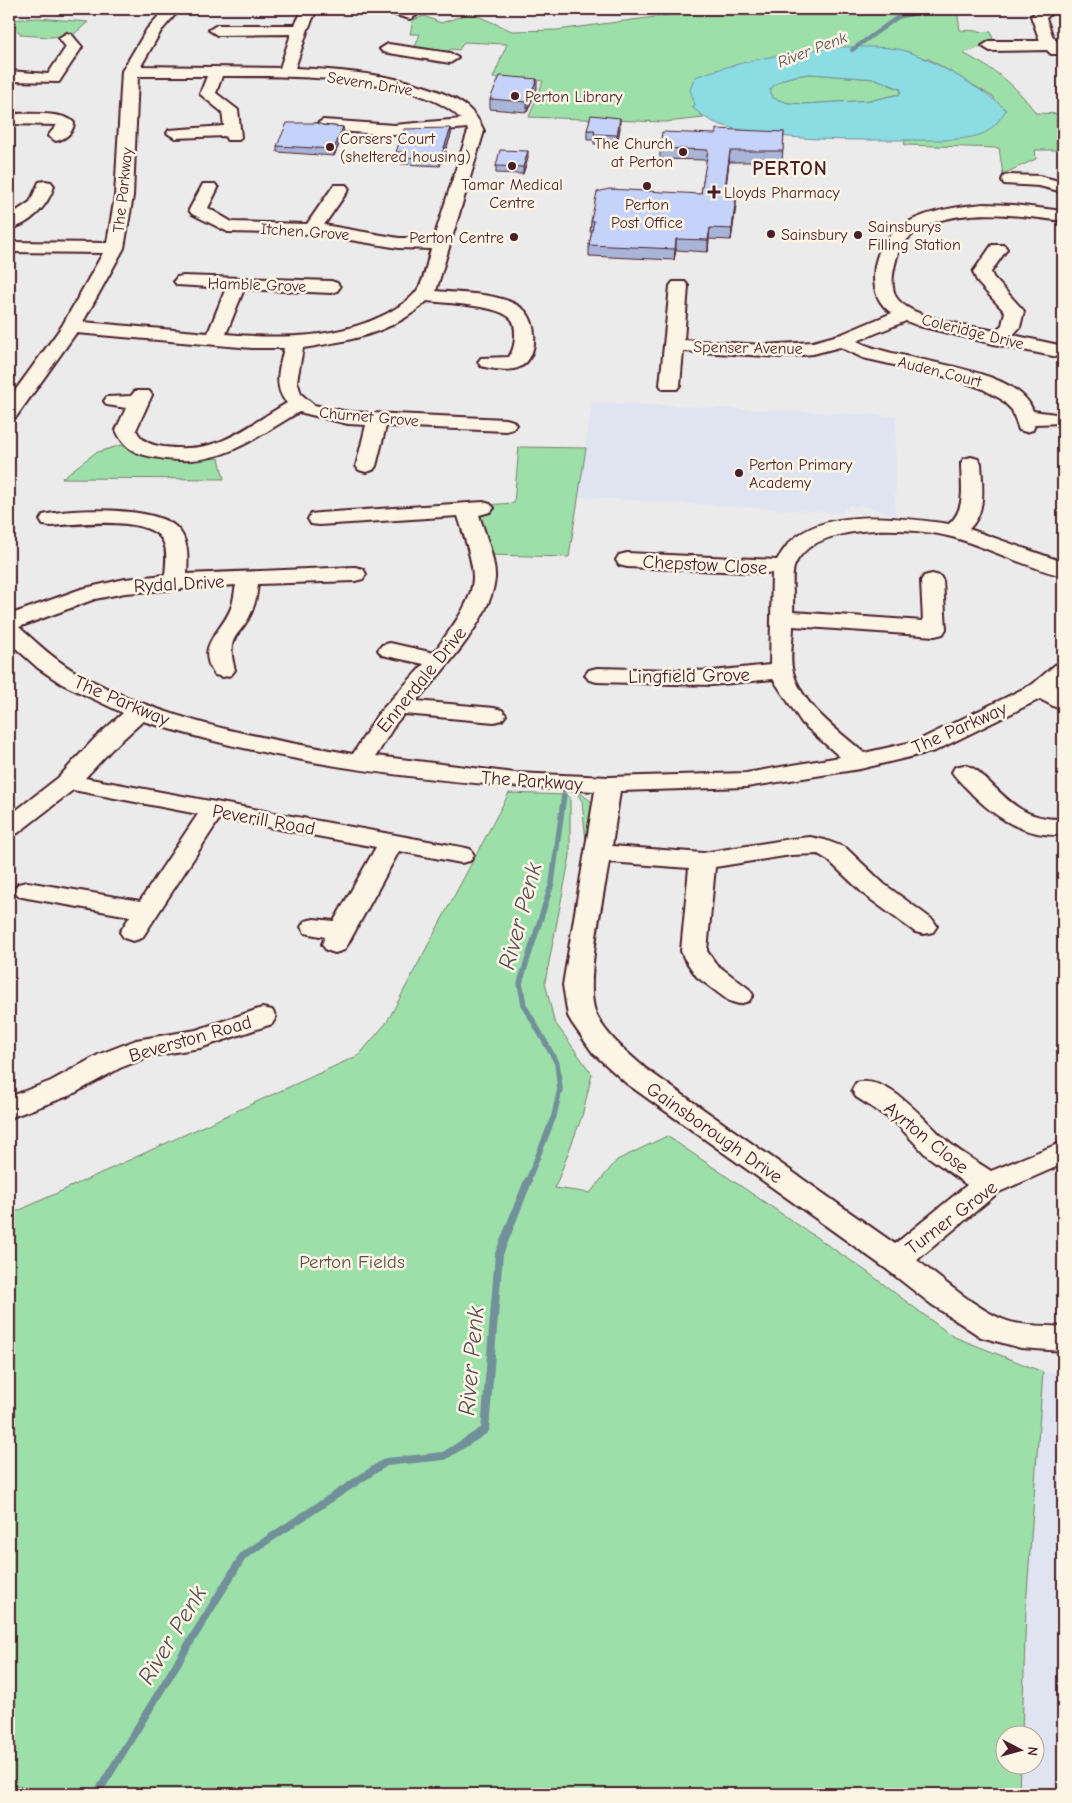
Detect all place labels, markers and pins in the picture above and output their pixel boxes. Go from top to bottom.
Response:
place label: Perton Library [525,88,623,106]
marker: Perton Library [509,90,521,102]
place label: Corsers Court (sheltered housing) [340,130,471,166]
place label: The Church at Perton [594,135,673,171]
marker: Corsers Court (sheltered housing) [324,141,336,153]
marker: The Church at Perton [677,146,689,158]
marker: Tamar Medical Centre [506,160,518,172]
place label: Tamar Medical Centre [461,176,563,212]
marker: Perton Post Office [641,180,653,192]
place label: Lloyds Pharmacy [724,184,841,202]
marker: Lloyds Pharmacy [708,186,720,198]
place label: Perton Post Office [611,196,683,232]
place label: Sainsburys Filling Station [868,218,961,254]
place label: Sainsbury [781,226,848,244]
marker: Sainsbury [765,228,777,240]
place label: Perton Centre [409,229,504,247]
marker: Sainsburys Filling Station [852,229,864,241]
marker: Perton Centre [508,231,520,243]
place label: Perton Primary Academy [749,456,853,492]
marker: Perton Primary Academy [733,467,745,479]

